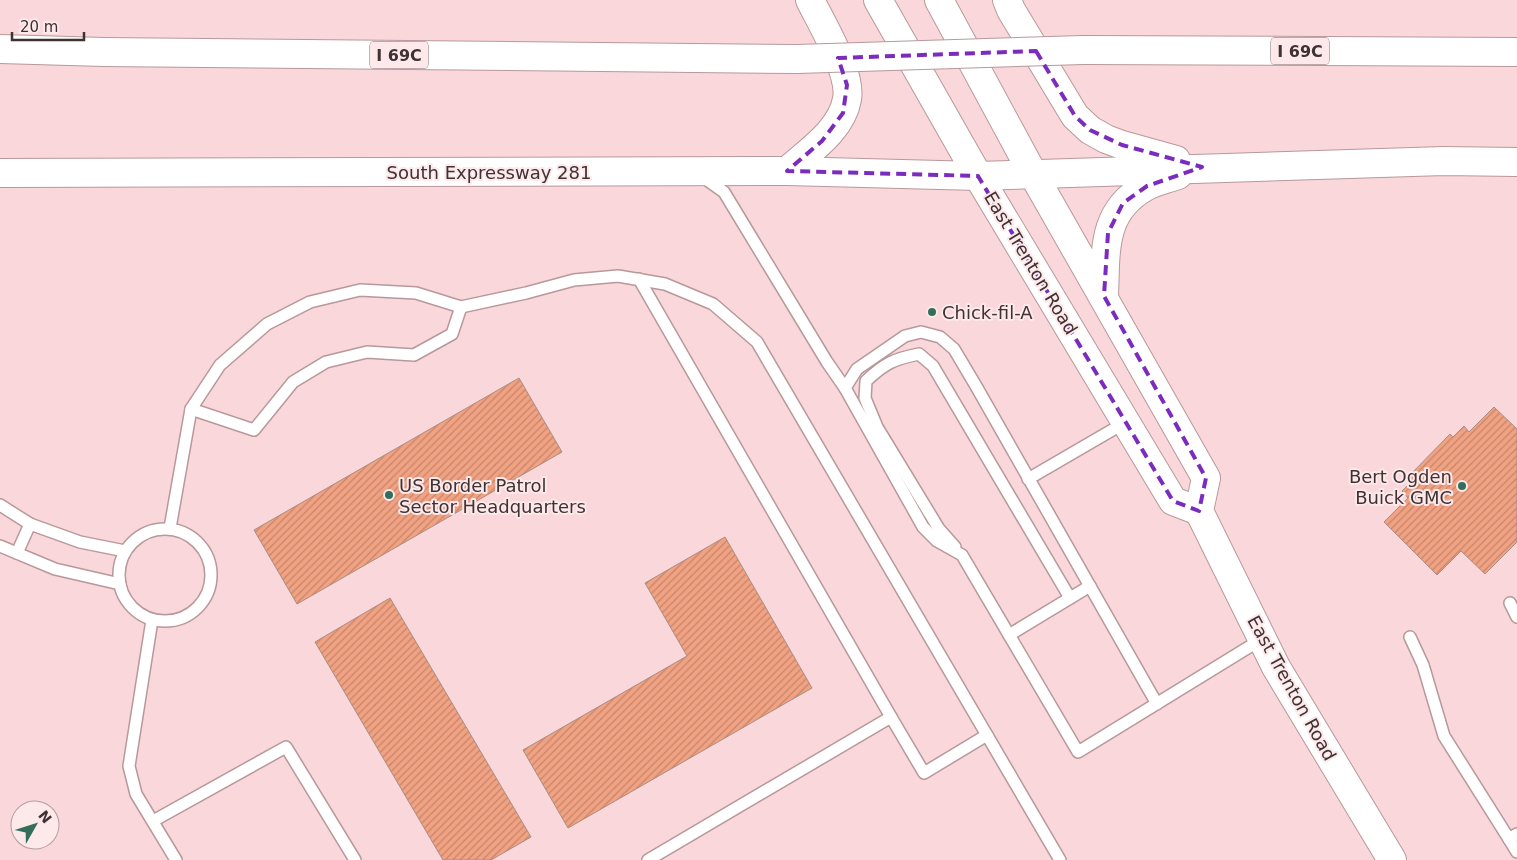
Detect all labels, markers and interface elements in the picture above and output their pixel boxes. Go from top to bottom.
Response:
scale bar [12,10,85,42]
text: 20 m [20,18,58,36]
road number: I 69C [1271,37,1329,64]
road number: I 69C [370,42,428,68]
street label: South Expressway 281 [387,162,591,183]
street label: East Trenton Road [980,188,1082,338]
place label: Chick-fil-A [942,302,1033,323]
marker: Chick-fil-A [926,306,938,318]
place label: Bert Ogden Buick GMC [1349,466,1452,508]
place label: US Border Patrol Sector Headquarters [399,475,586,517]
marker: Bert Ogden Buick GMC [1456,480,1468,492]
marker: US Border Patrol Sector Headquarters [383,489,395,501]
street label: East Trenton Road [1243,612,1341,764]
north arrow [10,800,60,850]
text: N [35,807,55,826]

